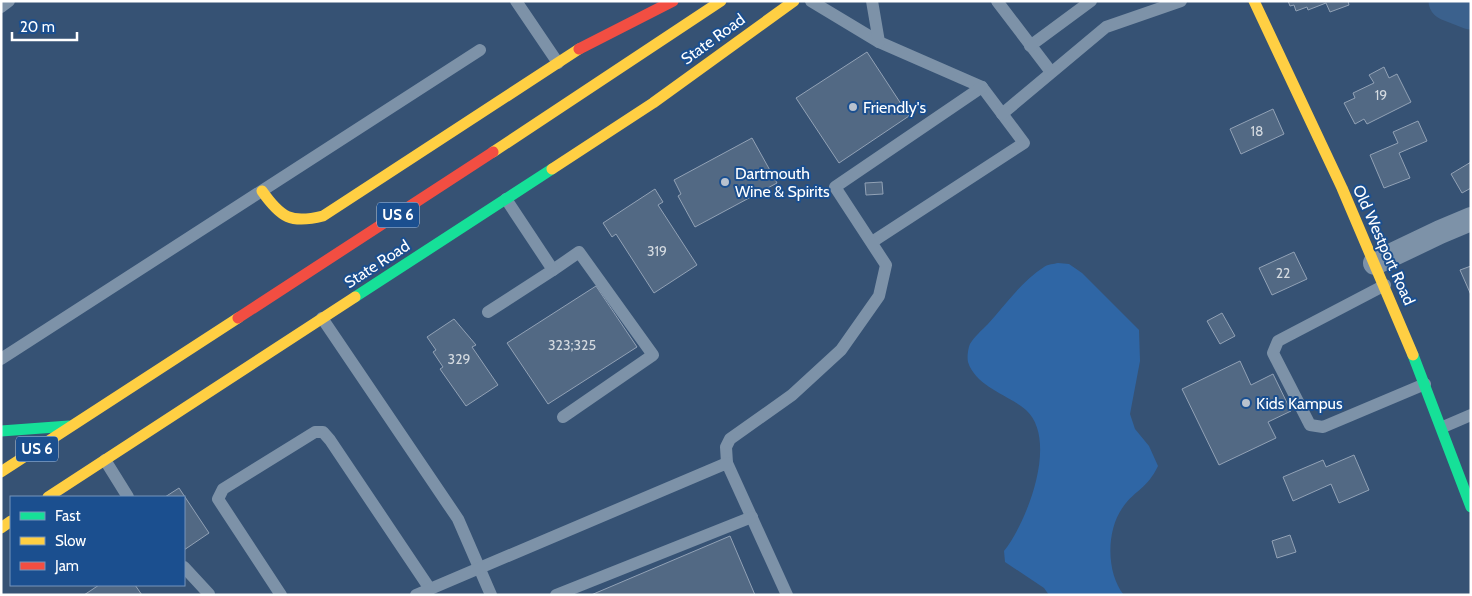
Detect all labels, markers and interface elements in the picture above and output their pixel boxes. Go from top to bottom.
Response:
scale bar [12,10,78,42]
street label: State Road [678,10,748,68]
text: 20 m [20,18,55,36]
house number: 19 [1375,86,1387,104]
place label: Friendly's [863,98,926,117]
marker: Friendly's [847,101,859,113]
house number: 18 [1250,122,1264,140]
place label: Dartmouth Wine & Spirits [735,164,830,201]
marker: Dartmouth Wine & Spirits [719,176,731,188]
street label: Old Westport Road [1349,182,1419,308]
road number: US 6 [377,202,419,228]
street label: State Road [341,236,413,292]
house number: 319 [647,242,667,260]
house number: 22 [1276,264,1290,282]
house number: 323;325 [548,336,596,354]
house number: 329 [448,350,470,368]
place label: Kids Kampus [1256,394,1343,413]
marker: Kids Kampus [1240,397,1252,409]
road number: US 6 [16,436,58,462]
legend [10,496,185,586]
text: Fast [55,507,80,525]
text: Slow [55,532,86,550]
text: Jam [54,557,79,575]

